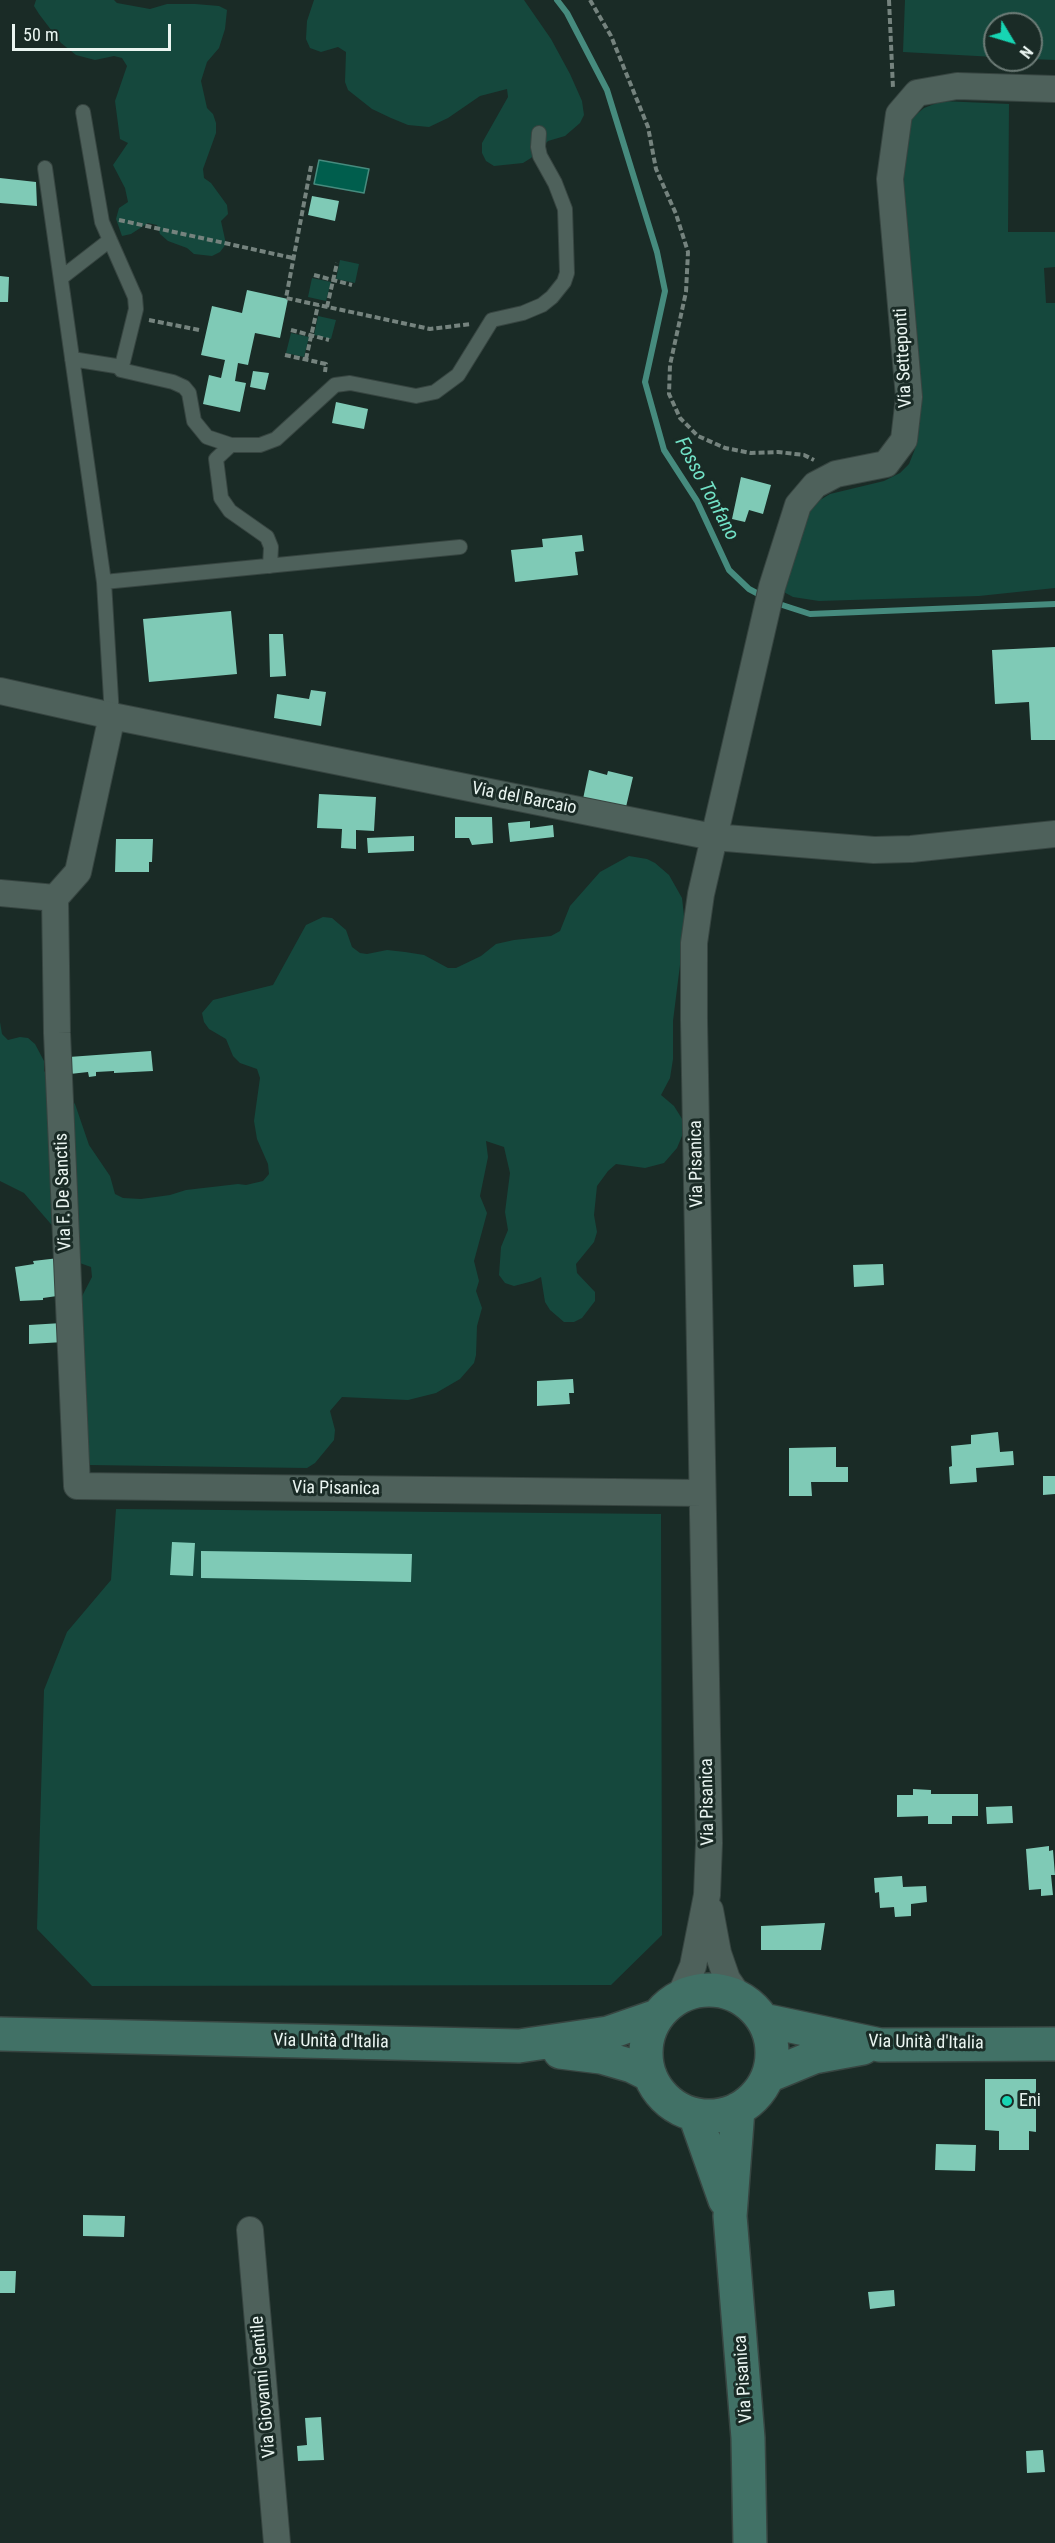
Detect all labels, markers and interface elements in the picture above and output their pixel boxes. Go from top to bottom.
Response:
scale bar [15,12,174,50]
north arrow [983,12,1043,72]
text: 50 m [23,24,58,45]
text: N [1016,42,1037,62]
street label: Via Setteponti [891,308,917,408]
water label: Fosso Tonfano [669,433,743,545]
street label: Via del Barcaio [470,778,578,820]
street label: Via Pisanica [685,1120,709,1208]
street label: Via F. De Sanctis [51,1133,77,1251]
street label: Via Pisanica [292,1477,380,1501]
street label: Via Pisanica [696,1758,720,1846]
street label: Via Unità d'Italia [273,2030,389,2054]
street label: Via Unità d'Italia [868,2031,984,2055]
place label: Eni [1019,2090,1041,2112]
marker: Eni [1000,2094,1014,2108]
street label: Via Giovanni Gentile [247,2315,281,2459]
street label: Via Pisanica [730,2335,758,2423]

